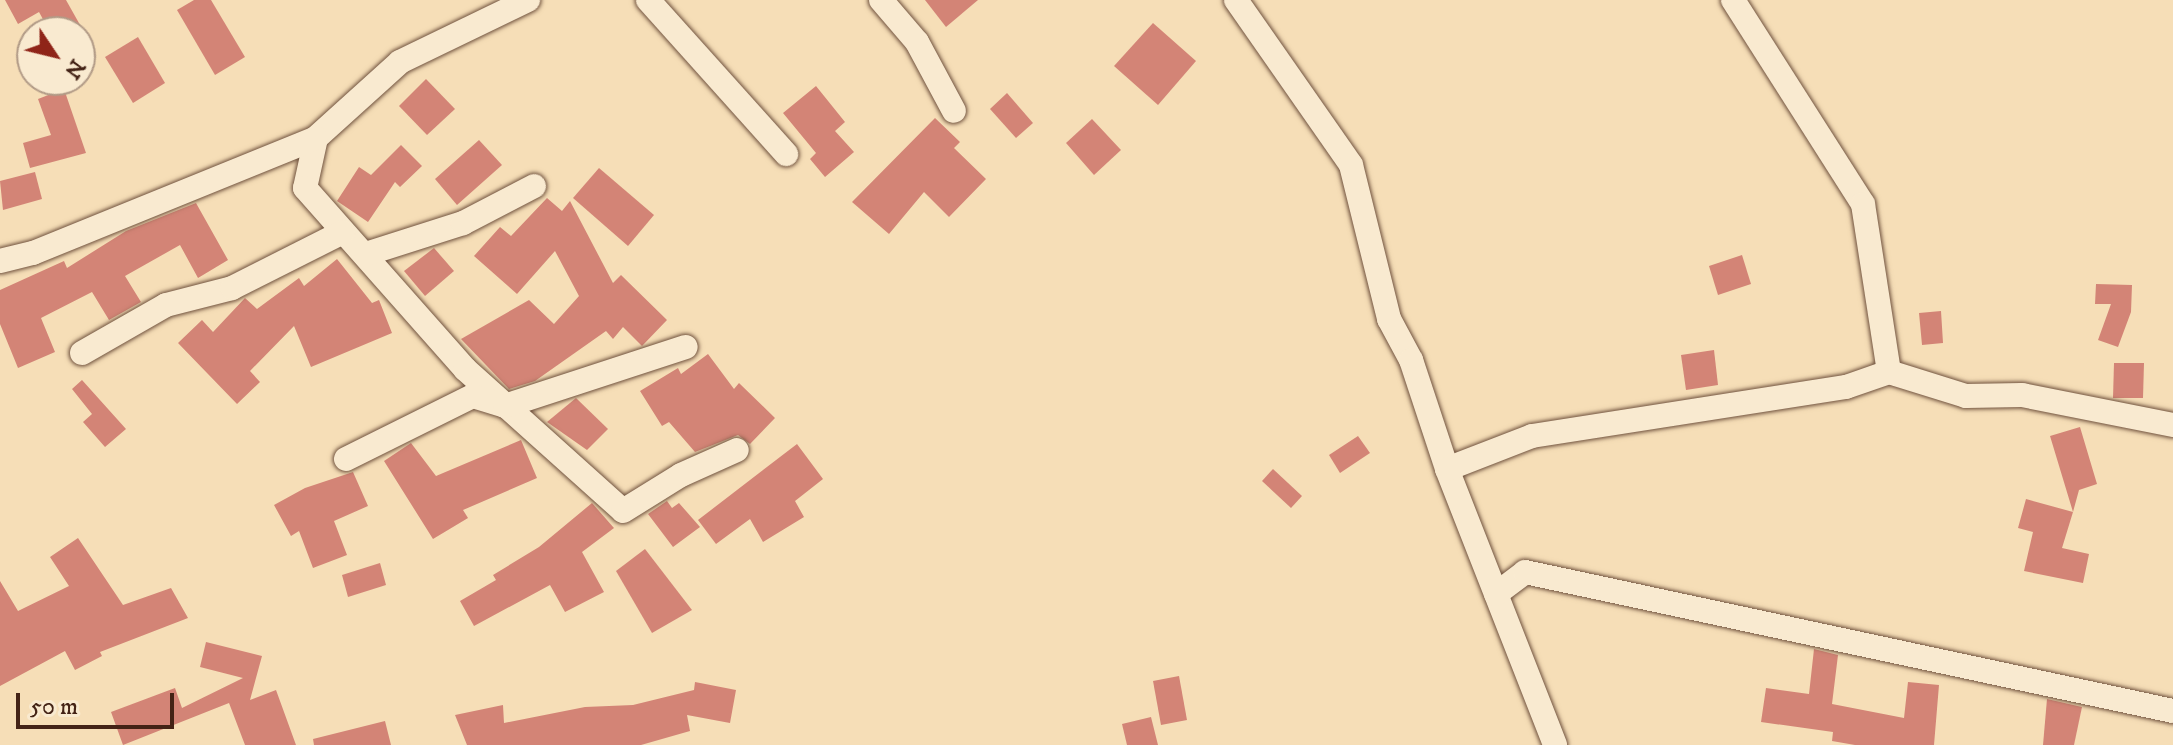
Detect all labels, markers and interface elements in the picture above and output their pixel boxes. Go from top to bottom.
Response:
north arrow [16,16,96,96]
text: N [58,54,91,84]
scale bar [20,677,178,727]
text: 50 m [30,692,78,722]

